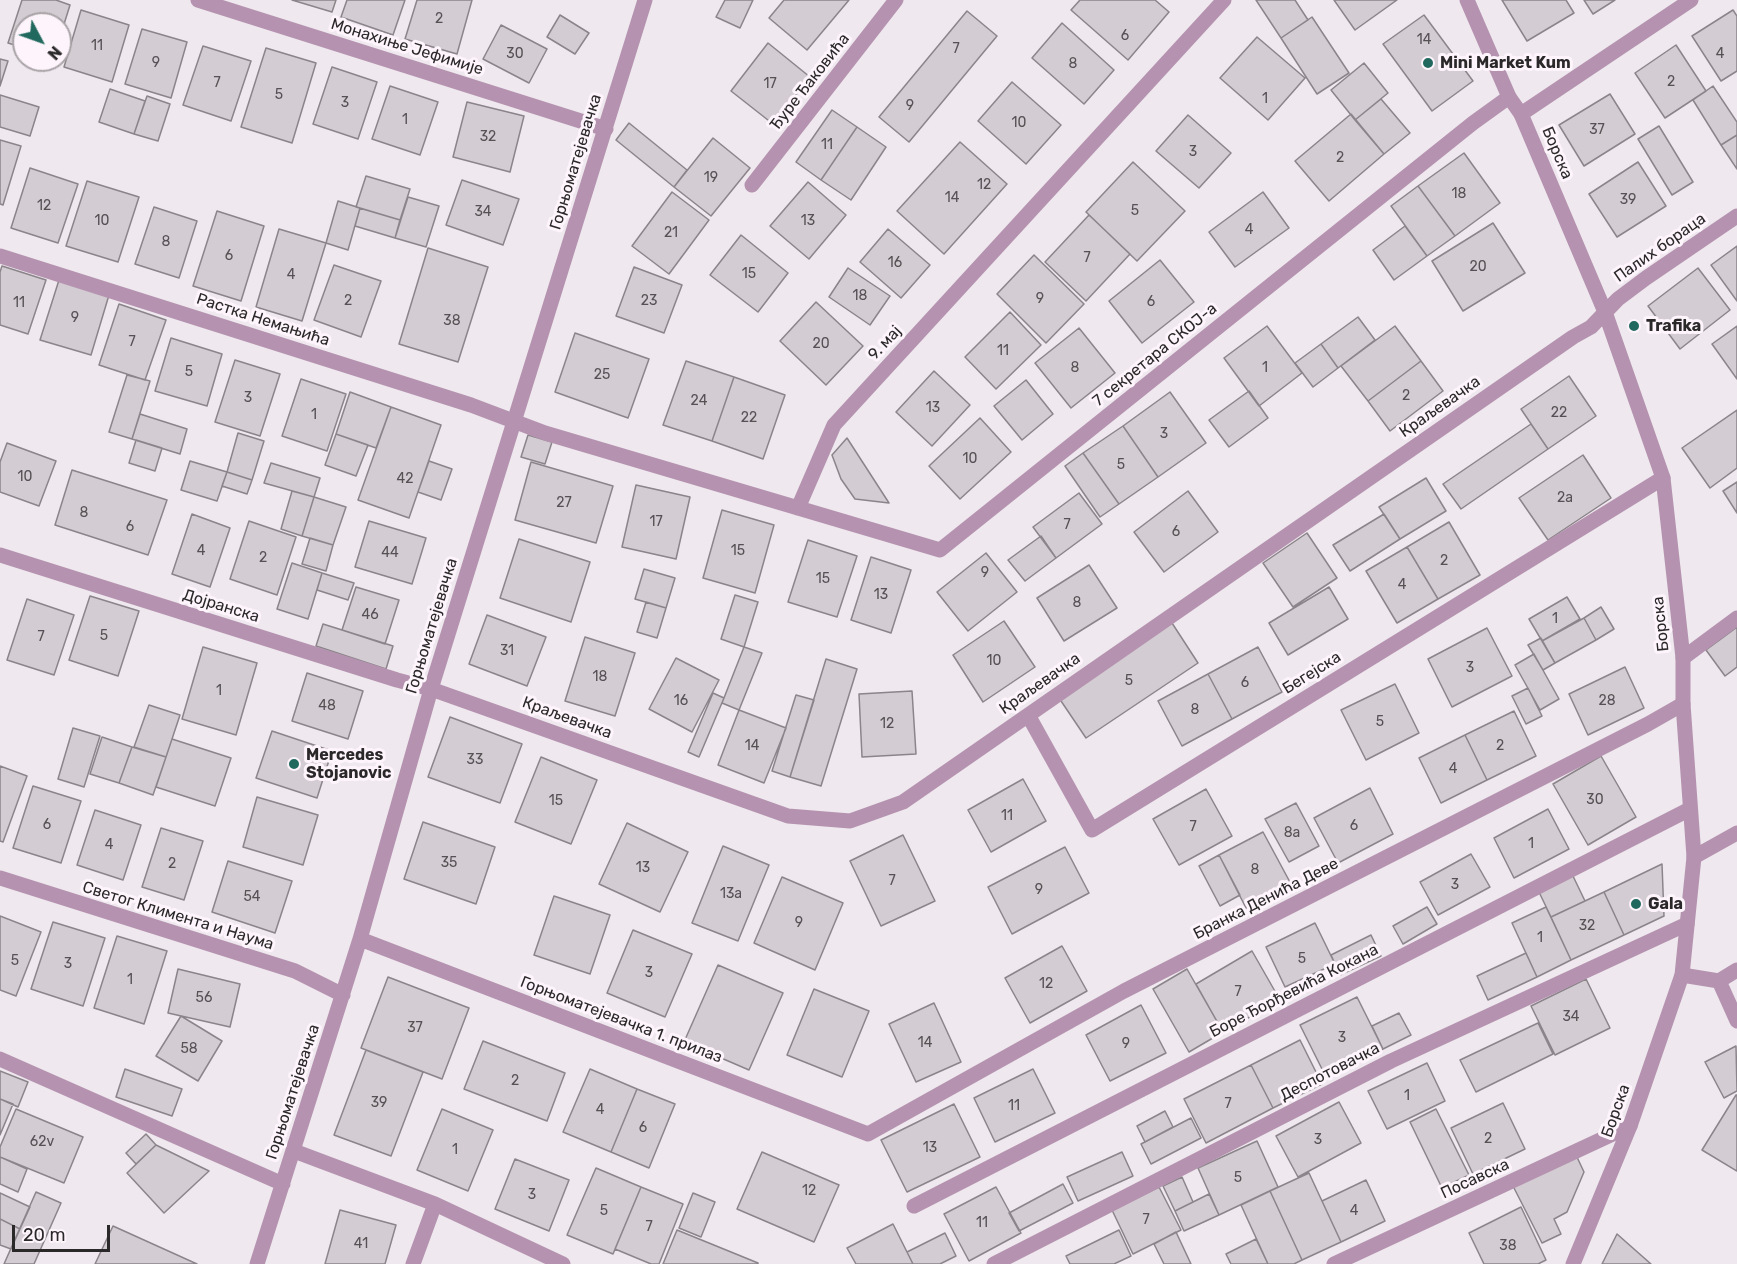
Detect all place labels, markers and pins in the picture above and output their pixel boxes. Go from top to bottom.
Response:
place label: Mini Market Kum [1440,53,1571,73]
marker: Mini Market Kum [1421,56,1435,70]
place label: Trafika [1646,316,1701,336]
marker: Trafika [1627,319,1641,333]
place label: Mercedes Stojanovic [306,745,391,783]
marker: Mercedes Stojanovic [287,757,301,771]
place label: Gala [1648,894,1683,914]
marker: Gala [1629,897,1643,911]

